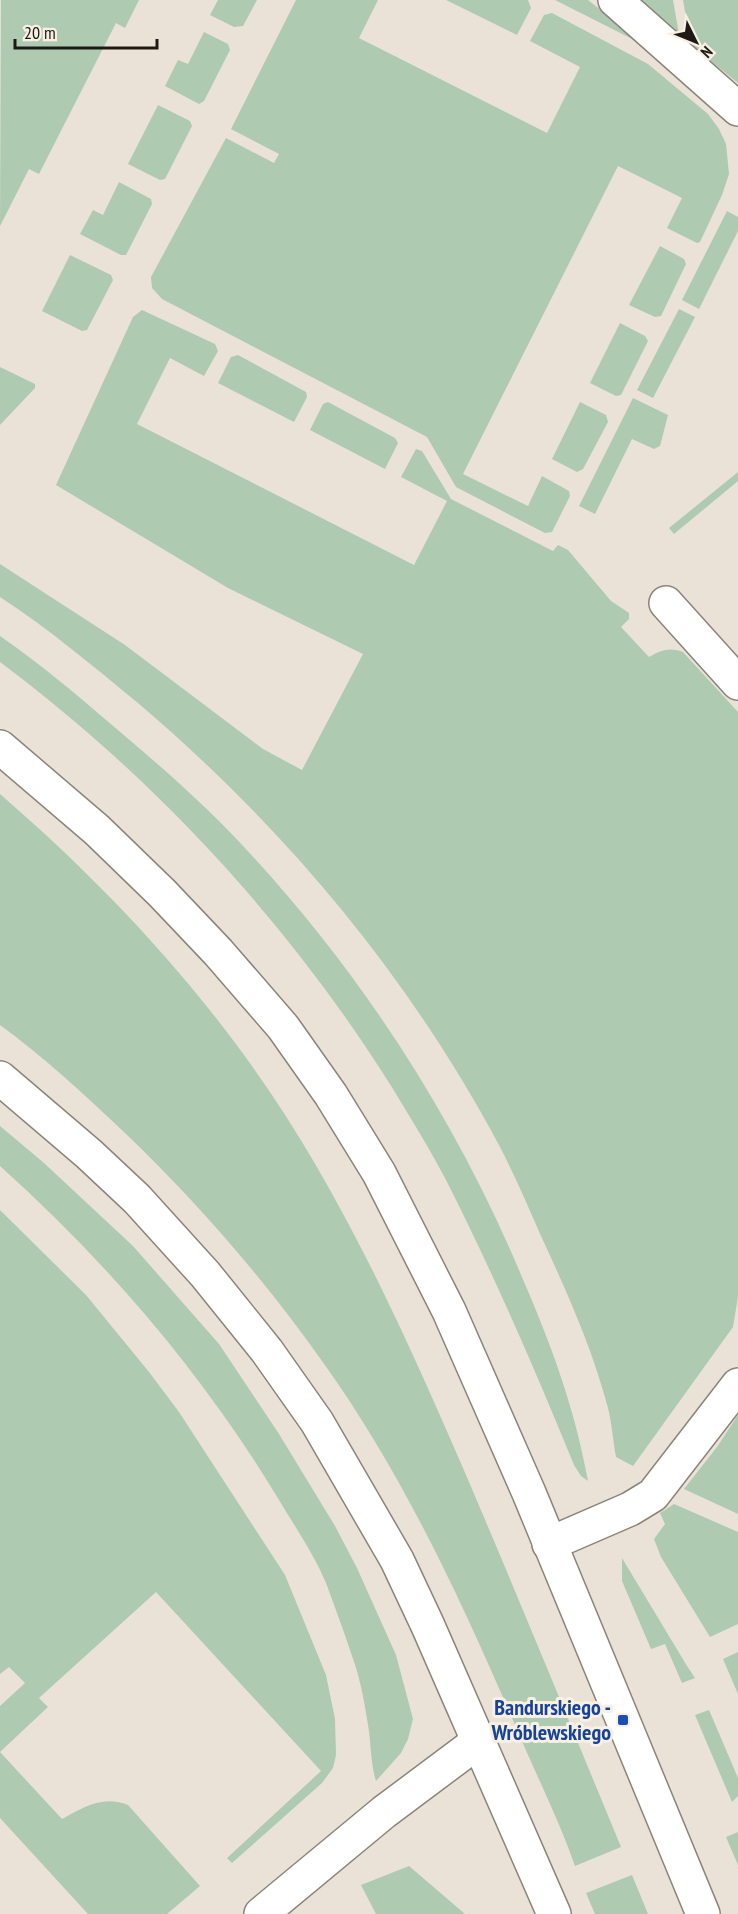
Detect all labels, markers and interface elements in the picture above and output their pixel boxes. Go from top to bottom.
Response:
scale bar [15,12,158,50]
north arrow [666,12,726,72]
text: 20 m [24,21,56,44]
text: N [697,42,717,62]
place label: Bandurskiego - Wróblewskiego [491,1693,611,1746]
marker: Bandurskiego - Wróblewskiego [616,1713,630,1727]

